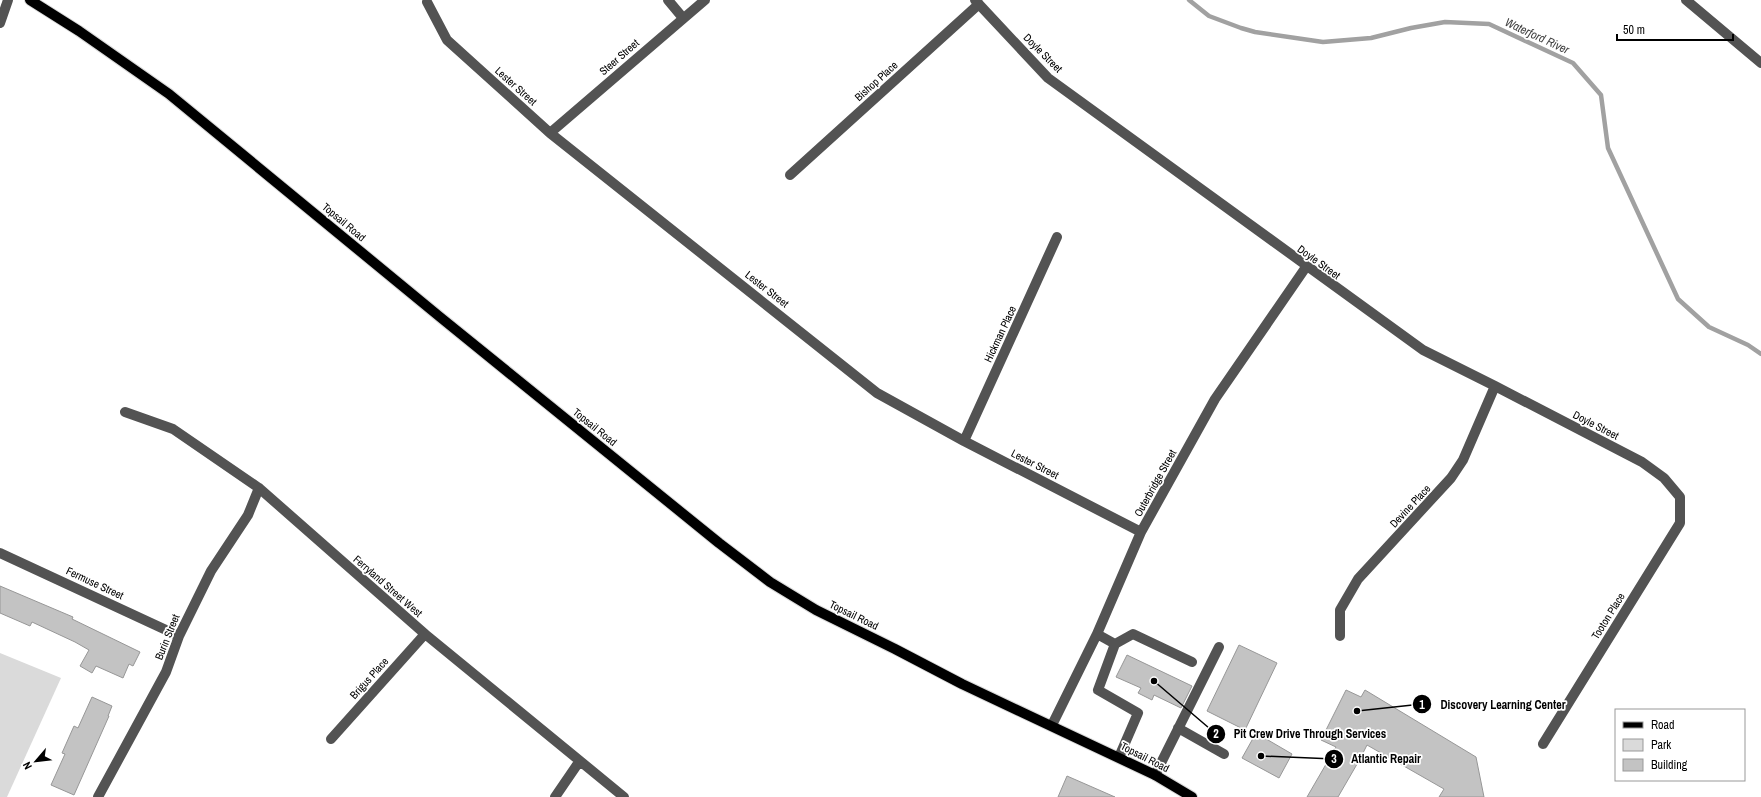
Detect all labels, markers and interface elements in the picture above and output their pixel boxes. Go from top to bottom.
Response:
water label: Waterford River [1502,14,1572,58]
scale bar [1617,16,1733,42]
text: 50 m [1623,22,1645,38]
street label: Doyle Street [1020,30,1066,76]
street label: Steer Street [596,36,642,78]
street label: Bishop Place [852,58,900,104]
street label: Lester Street [492,64,540,109]
street label: Topsail Road [319,200,369,244]
street label: Doyle Street [1295,242,1344,283]
street label: Lester Street [742,268,792,311]
street label: Hickman Place [981,304,1019,364]
street label: Topsail Road [570,405,620,449]
street label: Doyle Street [1571,407,1622,443]
street label: Lester Street [1009,446,1062,482]
street label: Outerbridge Street [1131,447,1179,519]
street label: Devine Place [1387,482,1433,530]
street label: Ferryland Street West [351,552,426,620]
street label: Fermuse Street [64,564,126,603]
street label: Tooton Place [1588,590,1628,642]
street label: Topsail Road [827,597,881,633]
street label: Burin Street [151,612,183,662]
street label: Brigus Place [347,654,391,702]
callout: Discovery Learning Center [1412,692,1573,716]
text: 1 [1419,697,1425,713]
text: Discovery Learning Center [1440,697,1566,713]
legend [1615,709,1745,781]
text: Road [1651,717,1675,733]
callout: Pit Crew Drive Through Services [1206,722,1394,746]
text: 2 [1213,726,1219,742]
text: Pit Crew Drive Through Services [1234,726,1387,742]
text: Park [1651,737,1671,753]
street label: Topsail Road [1118,739,1172,775]
north arrow [16,741,56,781]
callout: Atlantic Repair [1324,747,1429,771]
text: 3 [1331,751,1337,767]
text: Atlantic Repair [1351,751,1421,767]
text: Building [1651,757,1688,773]
text: N [19,760,35,772]

